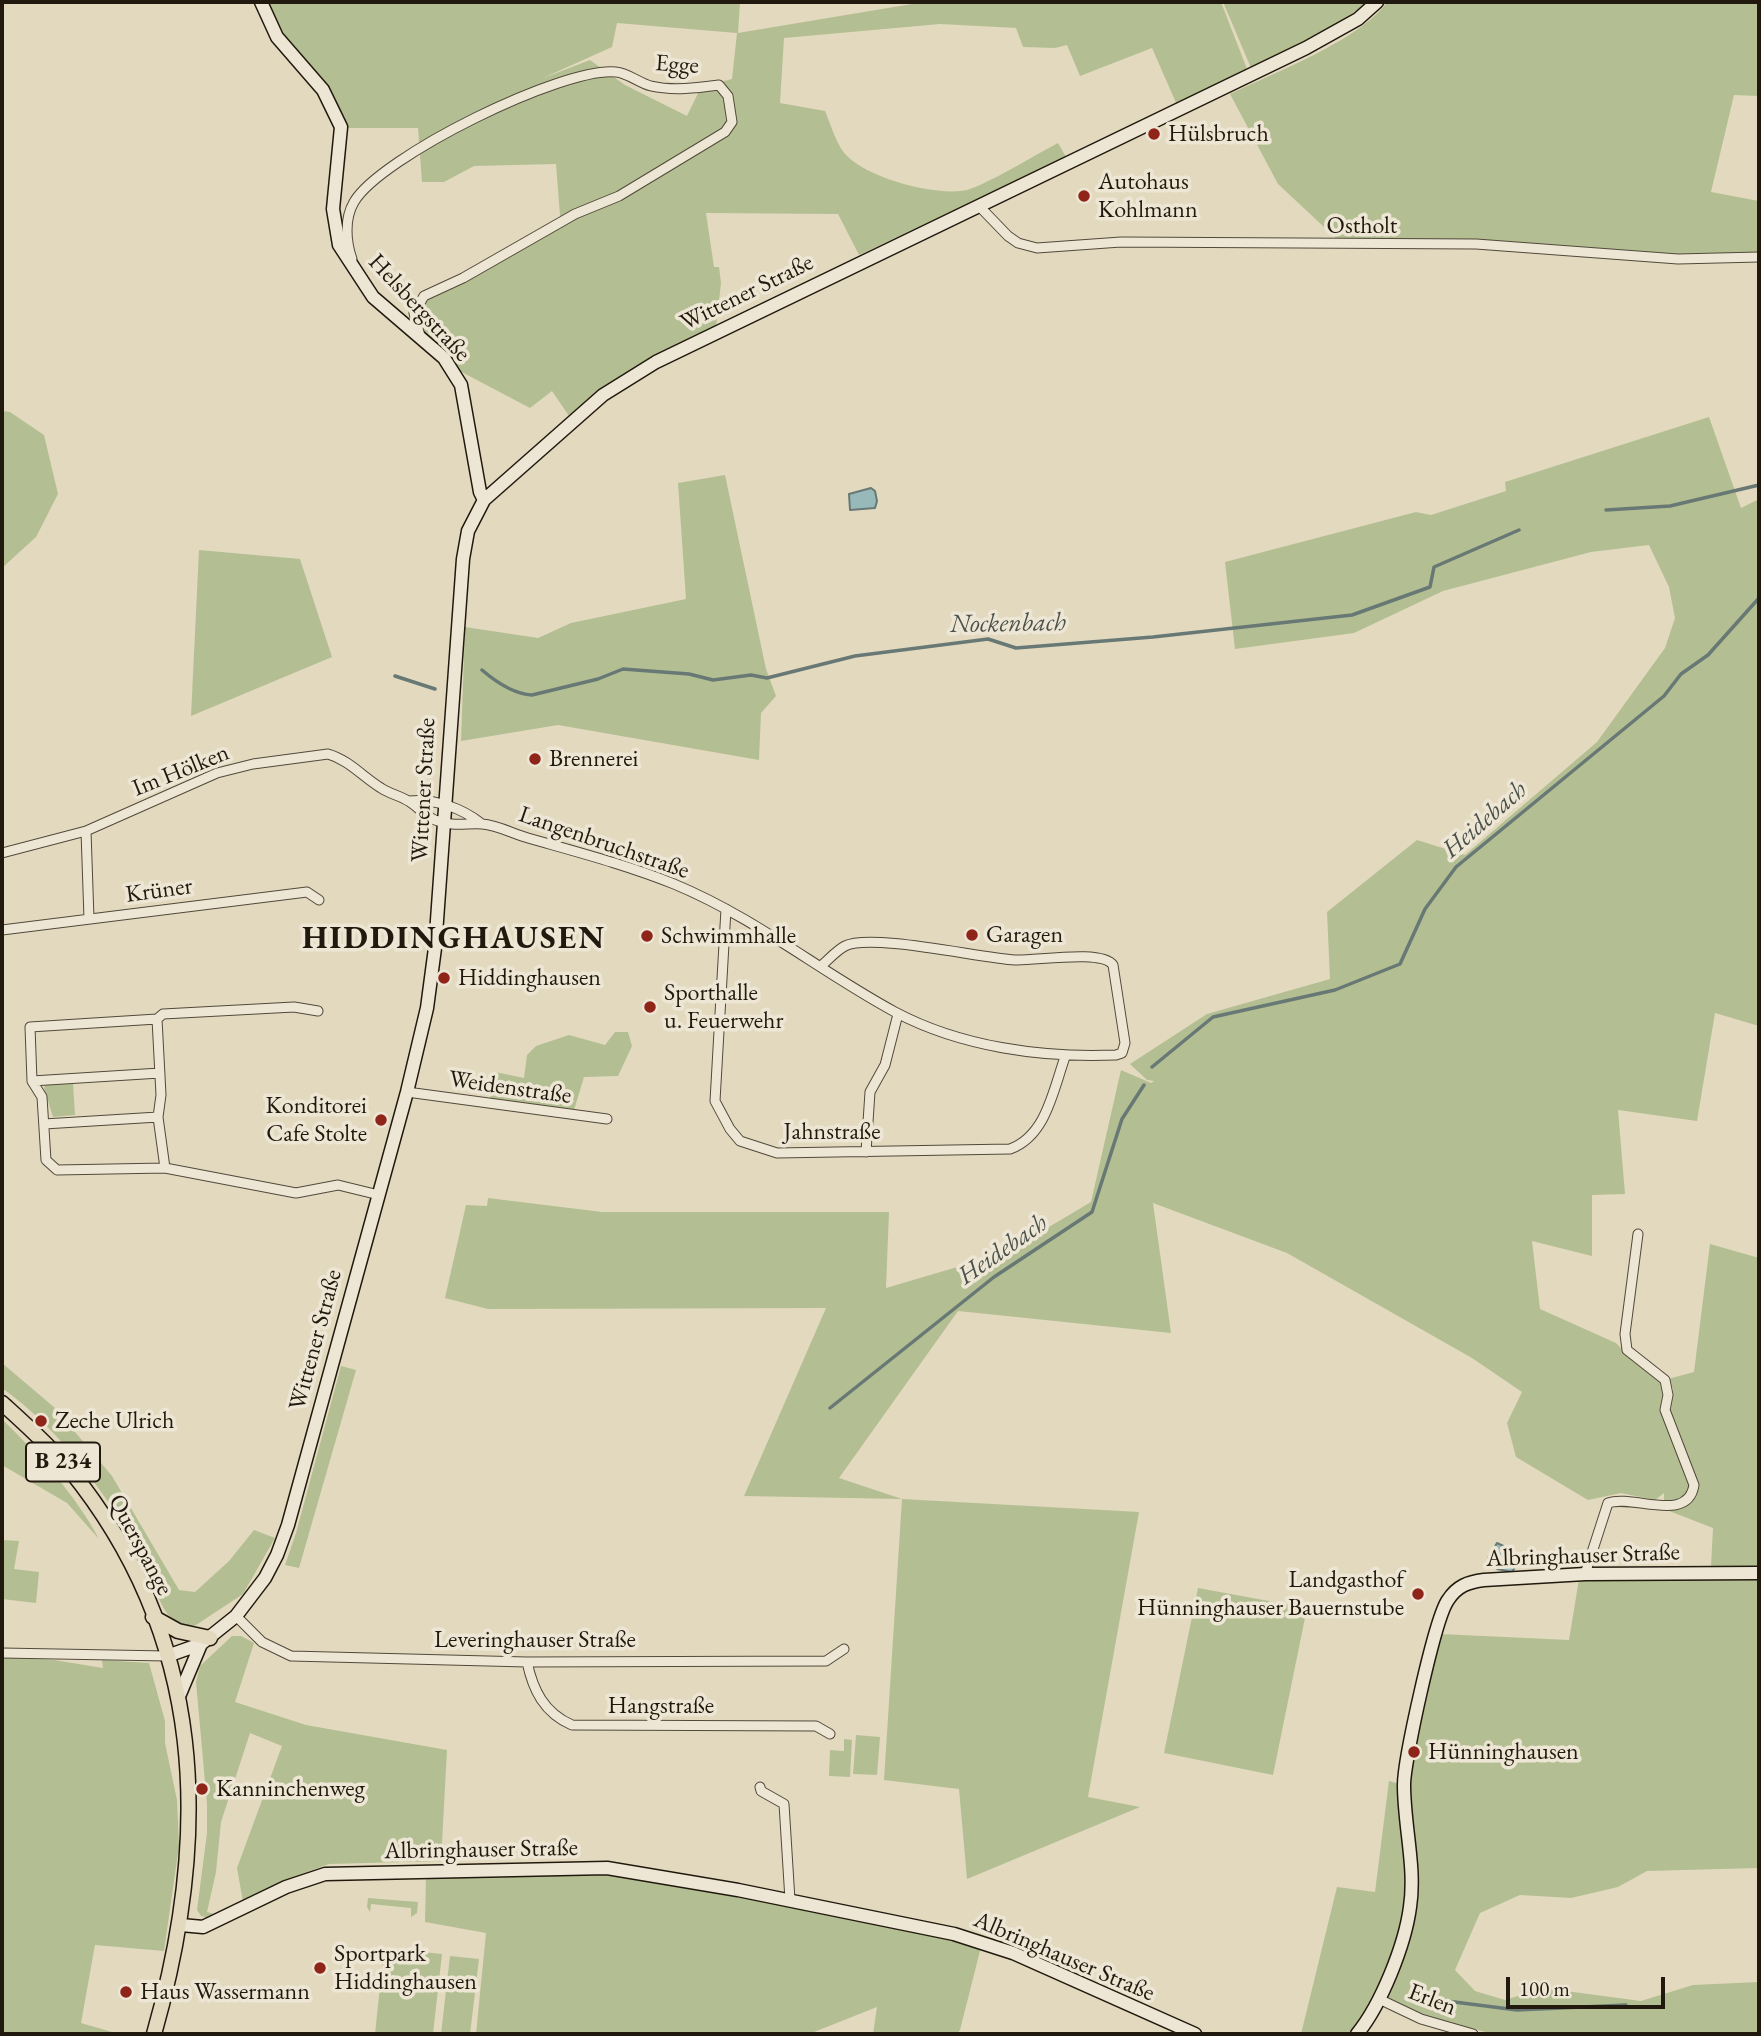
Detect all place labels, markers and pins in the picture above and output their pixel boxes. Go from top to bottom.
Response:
place label: Hülsbruch [1168,120,1269,148]
marker: Hülsbruch [1146,126,1162,142]
place label: Autohaus Kohlmann [1098,168,1198,224]
marker: Autohaus Kohlmann [1076,188,1092,204]
place label: Brennerei [549,745,638,773]
marker: Brennerei [527,751,543,767]
place label: Garagen [986,921,1063,949]
place label: Schwimmhalle [661,922,796,950]
marker: Garagen [964,927,980,943]
marker: Schwimmhalle [639,928,655,944]
place label: Hiddinghausen [458,964,601,992]
marker: Hiddinghausen [436,970,452,986]
place label: Sporthalle u. Feuerwehr [664,979,783,1035]
marker: Sporthalle u. Feuerwehr [642,999,658,1015]
place label: Konditorei Cafe Stolte [265,1092,367,1148]
marker: Konditorei Cafe Stolte [373,1112,389,1128]
place label: Zeche Ulrich [55,1407,174,1435]
marker: Zeche Ulrich [33,1413,49,1429]
place label: Landgasthof Hünninghauser Bauernstube [1137,1566,1404,1622]
marker: Landgasthof Hünninghauser Bauernstube [1410,1586,1426,1602]
place label: Hünninghausen [1428,1738,1579,1766]
marker: Hünninghausen [1406,1744,1422,1760]
place label: Kanninchenweg [216,1775,365,1803]
marker: Kanninchenweg [194,1781,210,1797]
place label: Sportpark Hiddinghausen [334,1940,477,1996]
marker: Sportpark Hiddinghausen [312,1960,328,1976]
place label: Haus Wassermann [140,1978,310,2006]
marker: Haus Wassermann [118,1984,134,2000]

